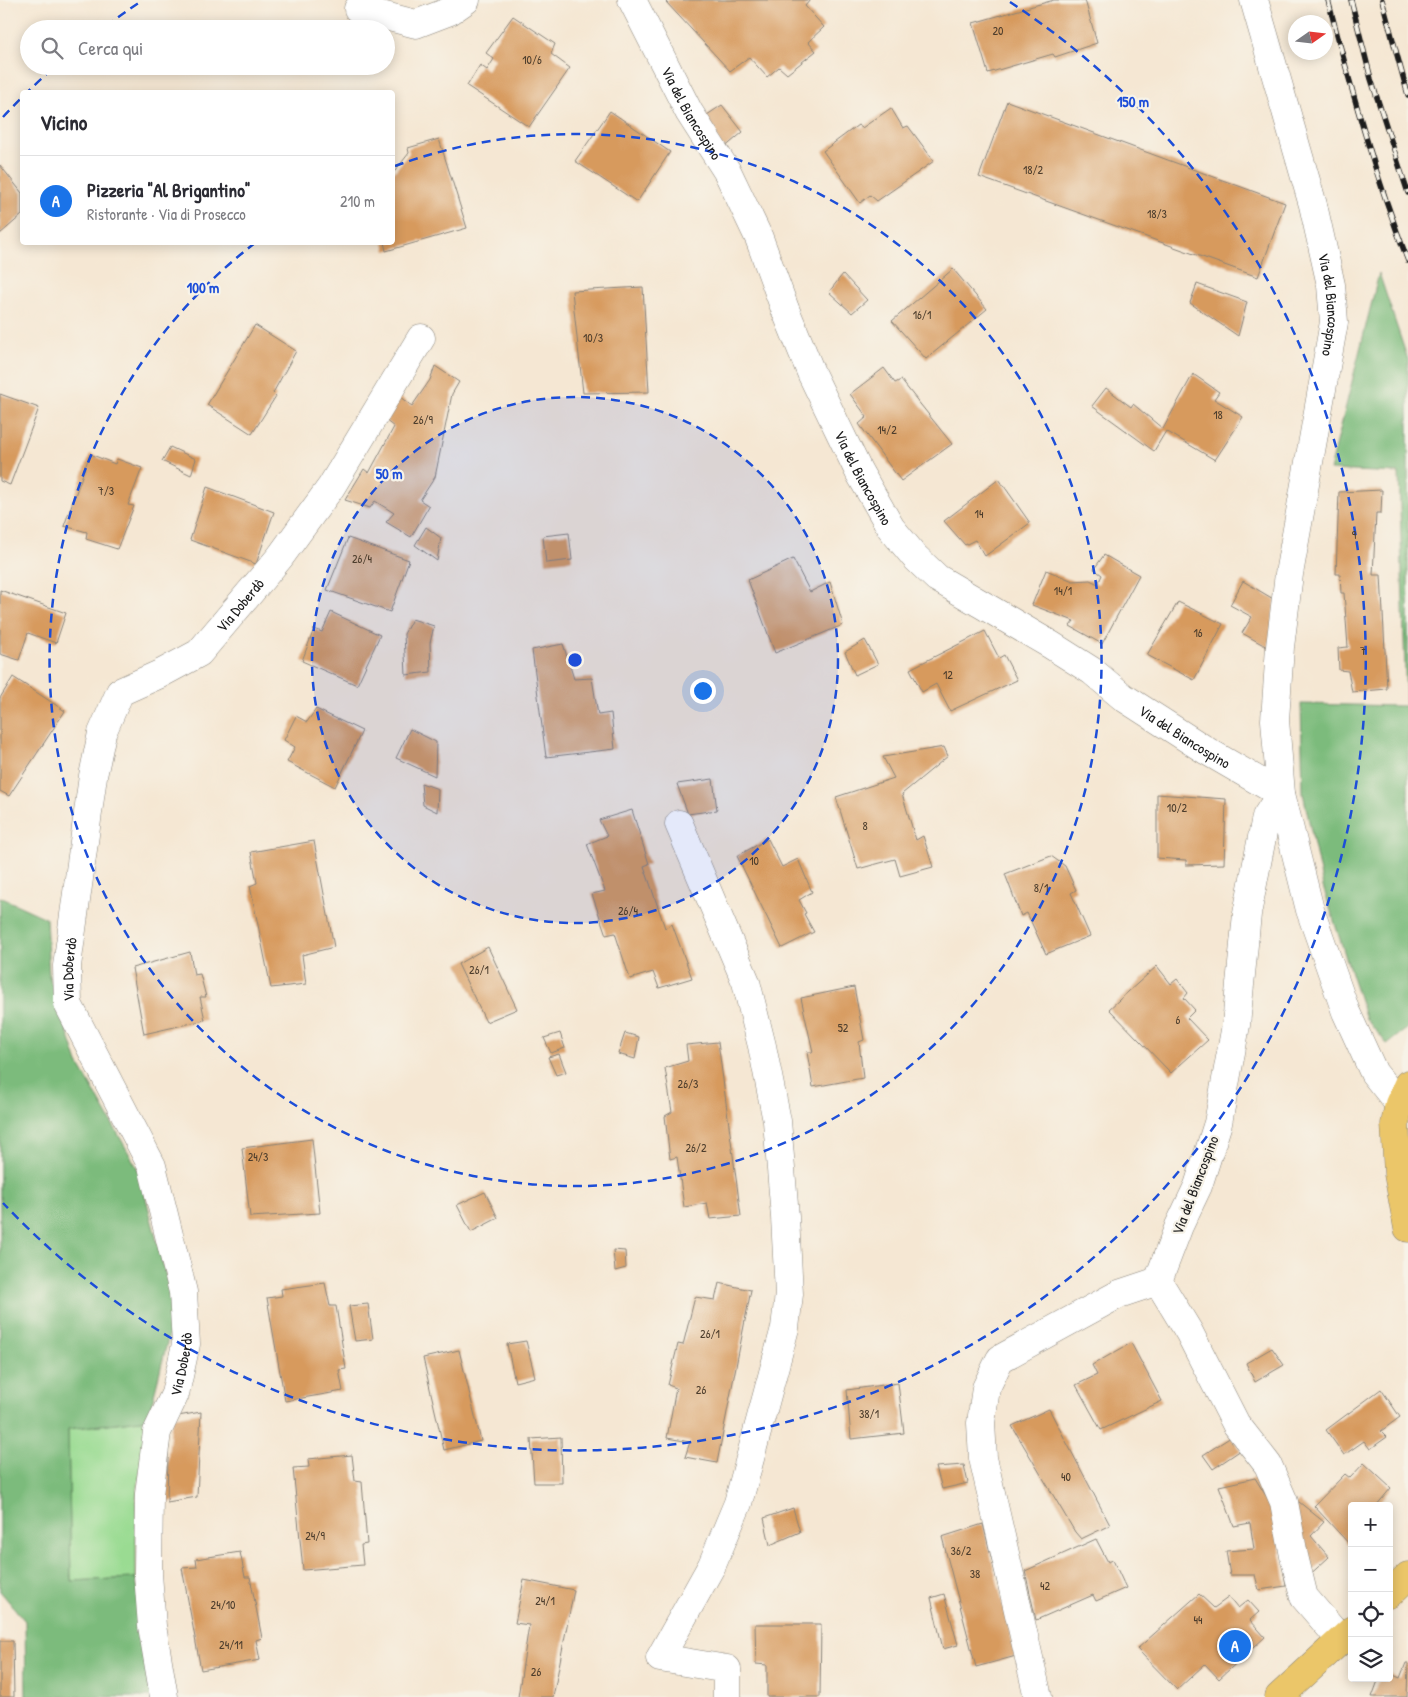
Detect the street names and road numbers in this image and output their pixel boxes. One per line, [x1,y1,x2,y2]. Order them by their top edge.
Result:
street label: Via del Biancospino [657,63,727,164]
street label: Via del Biancospino [1314,251,1345,358]
street label: Via del Biancospino [830,427,898,529]
street label: Via Doberdò [211,573,268,636]
street label: Via del Biancospino [1135,700,1235,773]
street label: Via Doberdò [56,936,81,1002]
street label: Via del Biancospino [1167,1133,1223,1237]
street label: Via Doberdò [164,1332,197,1398]

